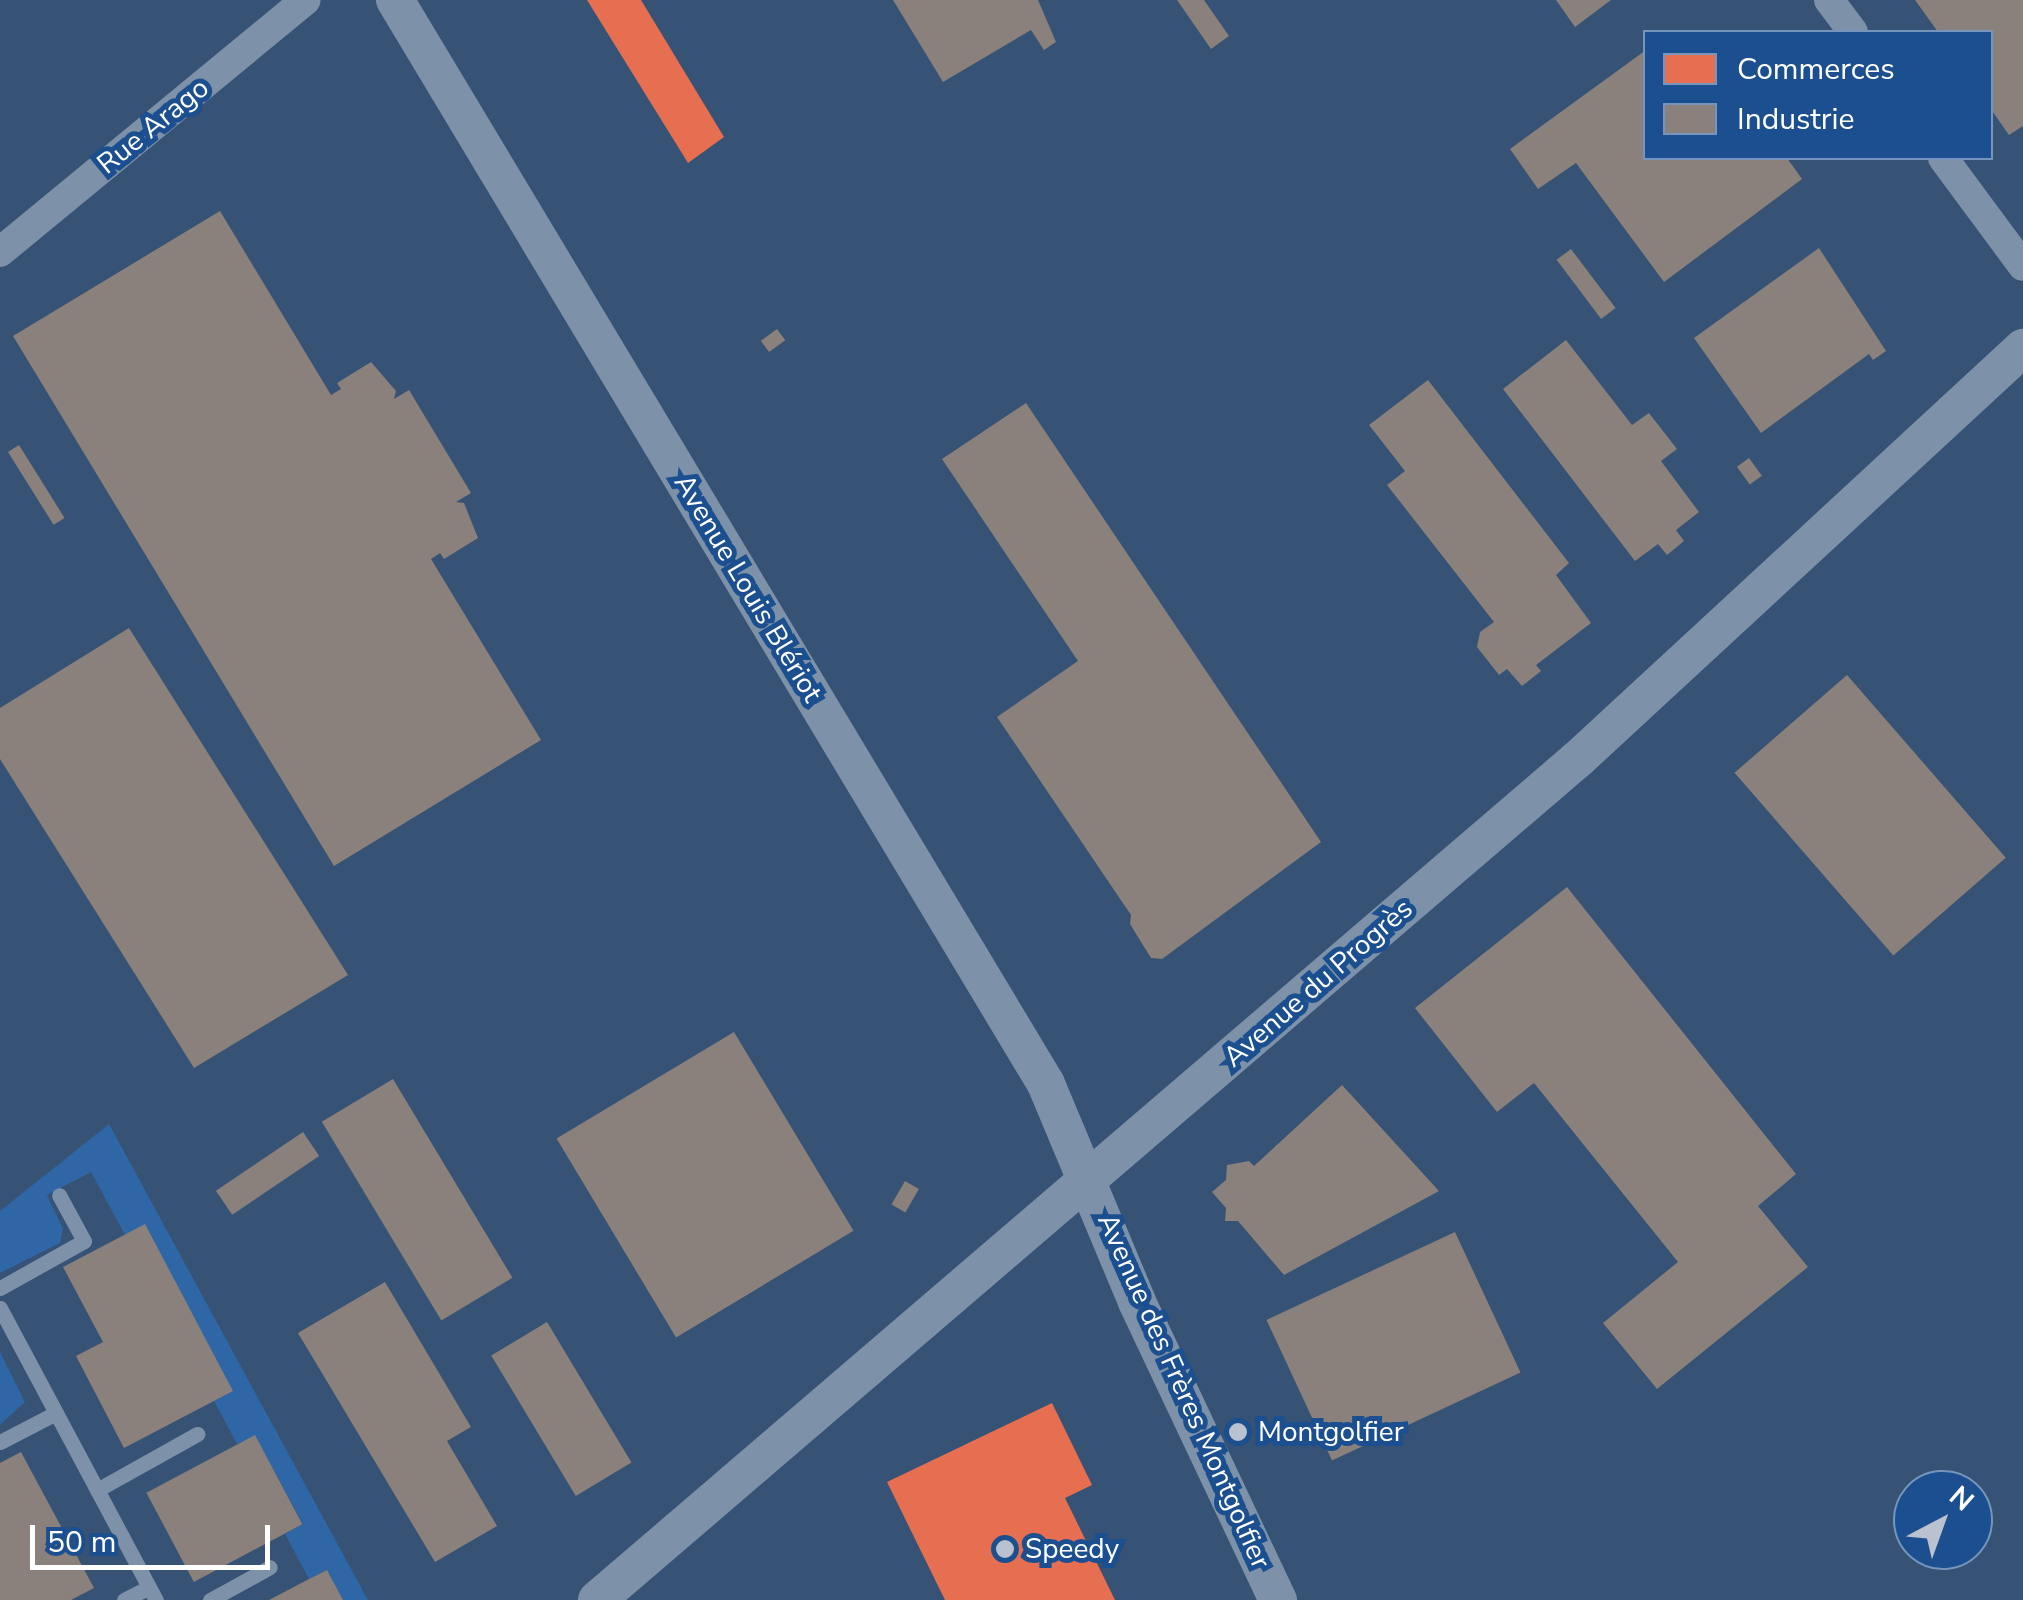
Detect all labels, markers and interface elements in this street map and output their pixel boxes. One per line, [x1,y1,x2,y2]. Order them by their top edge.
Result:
legend [1643,30,1993,160]
text: Commerces [1737,49,1895,90]
street label: Rue Arago [90,71,216,181]
text: Industrie [1737,99,1854,140]
street label: Avenue Louis Blériot [667,468,829,708]
street label: Avenue du Progrès [1217,892,1419,1074]
street label: Avenue des Frères Montgolfier [1090,1208,1278,1574]
place label: Montgolfier [1258,1415,1404,1449]
marker: Montgolfier [1227,1421,1249,1443]
north arrow [1893,1470,1993,1570]
text: N [1941,1478,1982,1520]
scale bar [35,1505,275,1567]
text: 50 m [47,1522,116,1563]
place label: Speedy [1025,1532,1119,1566]
marker: Speedy [994,1538,1016,1560]

